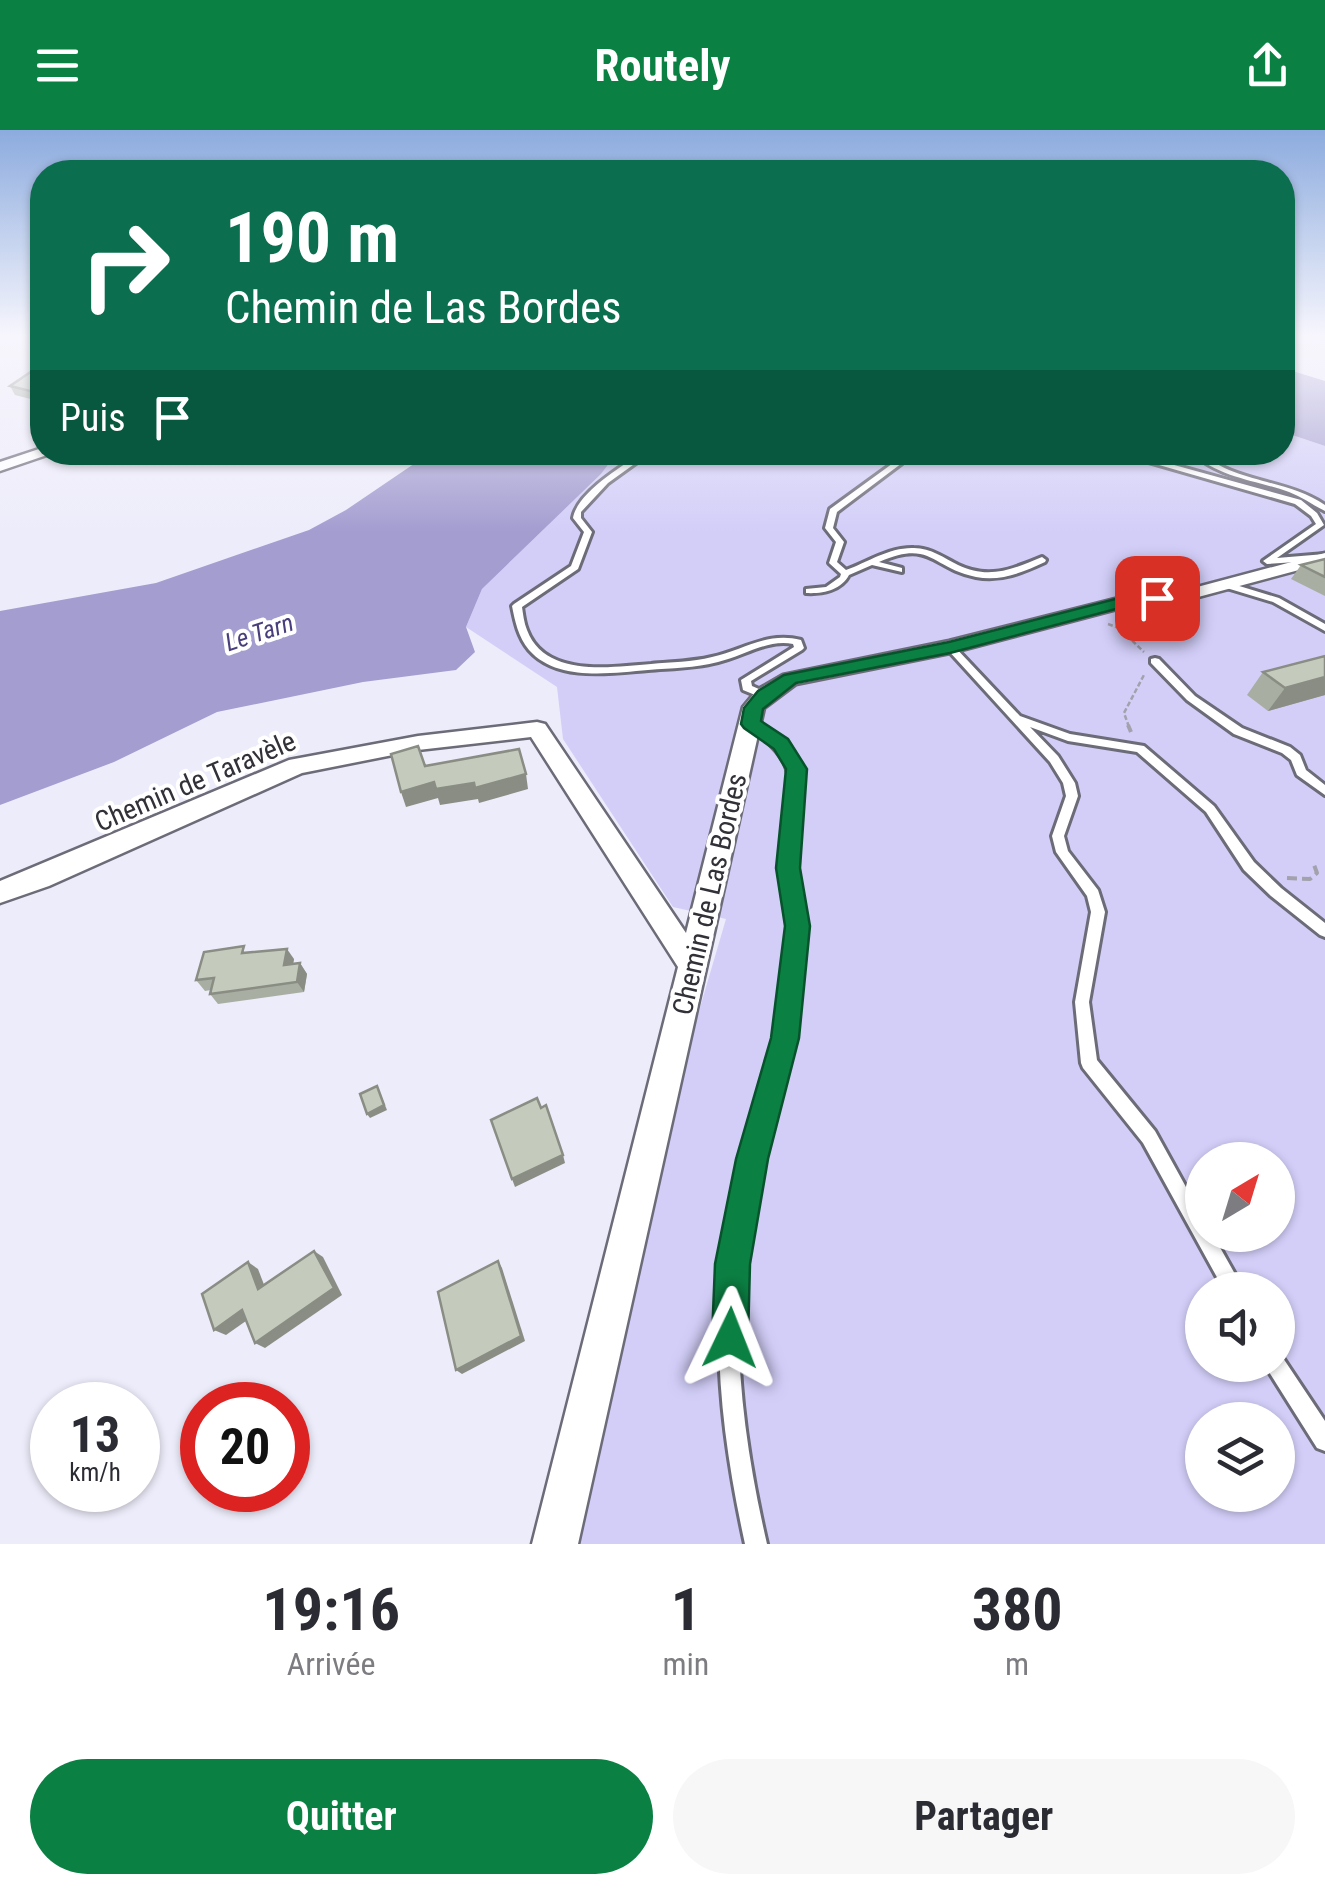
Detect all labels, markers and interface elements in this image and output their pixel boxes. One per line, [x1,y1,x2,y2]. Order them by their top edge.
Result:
icon: menu [30,38,85,93]
icon: share [1240,38,1295,93]
text: Routely [594,39,731,92]
text: 190 m [225,197,399,279]
icon: right [60,200,190,330]
text: Chemin de Las Bordes [225,281,622,334]
icon: arrive [145,390,200,445]
text: Puis [60,396,125,440]
pin [1115,556,1200,641]
icon: arrive [1130,571,1185,626]
water label: Le Tarn [221,608,297,657]
street label: Chemin de Taravèle [90,724,301,839]
street label: Chemin de Las Bordes [666,770,753,1018]
north arrow [1185,1142,1295,1252]
map controls [1185,1142,1295,1512]
button: sound [1185,1272,1295,1382]
position arrow [678,1286,782,1390]
speed limit sign: 20 [180,1382,310,1512]
button: layers [1185,1402,1295,1512]
text: 13 [70,1406,120,1464]
text: km/h [69,1458,121,1487]
text: 19:16 [262,1574,400,1645]
text: 1 [671,1574,701,1645]
text: 380 [972,1574,1063,1645]
text: Arrivée [287,1645,376,1683]
text: min [662,1645,709,1683]
text: m [1005,1645,1029,1683]
button: Quitter [30,1759,653,1874]
button: Partager [673,1759,1295,1874]

